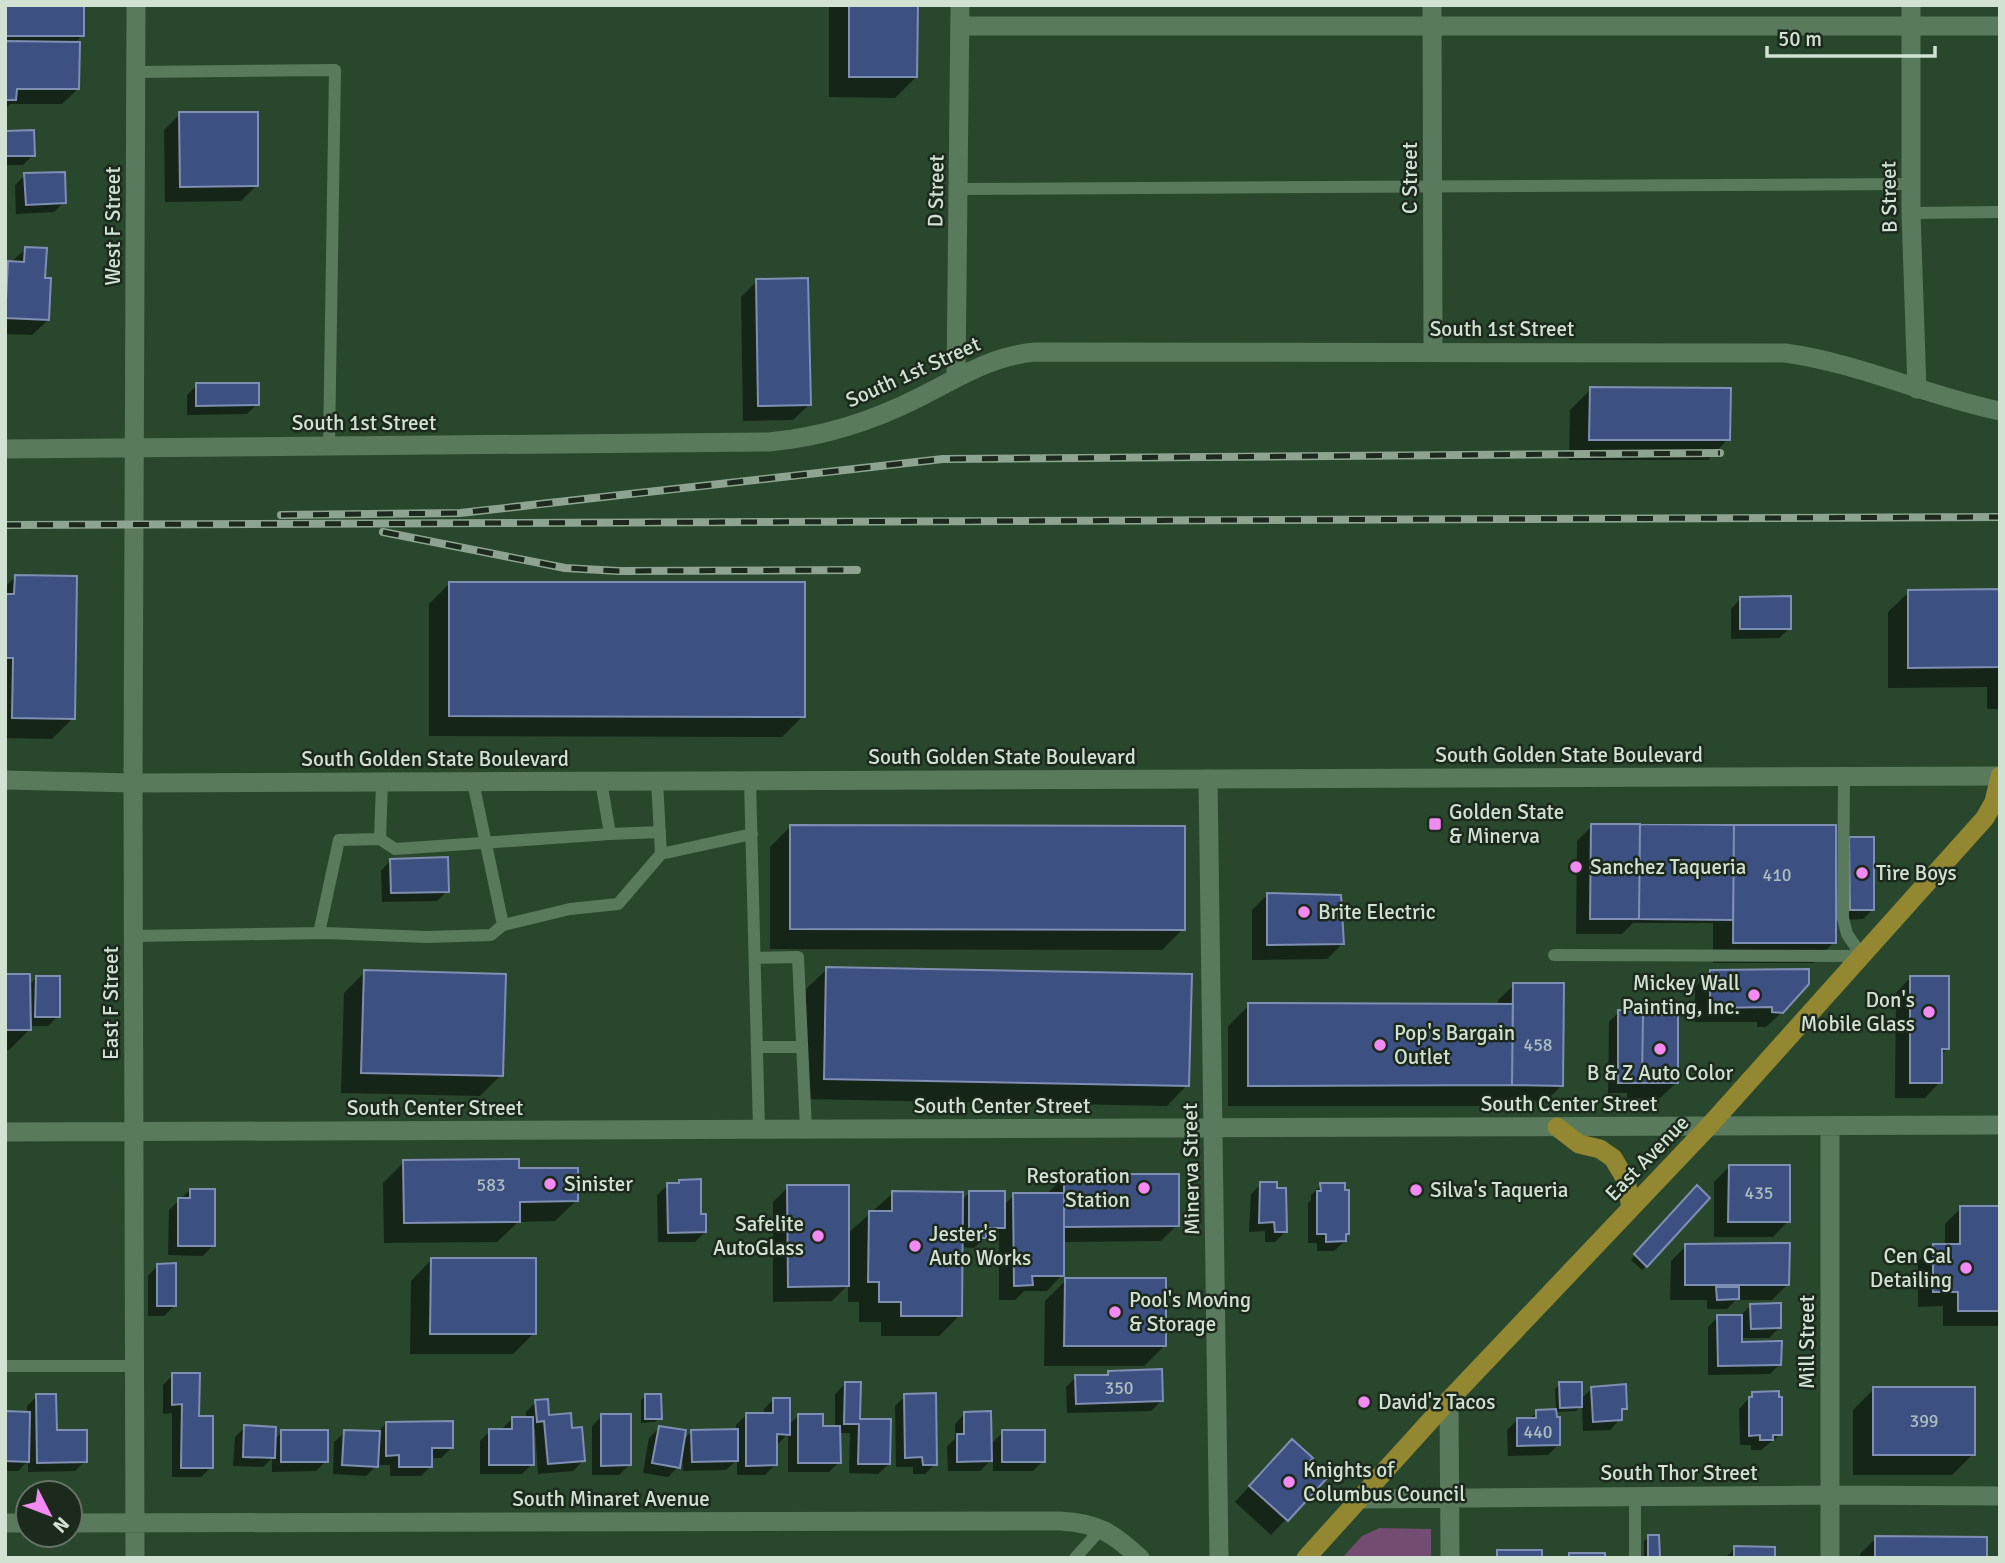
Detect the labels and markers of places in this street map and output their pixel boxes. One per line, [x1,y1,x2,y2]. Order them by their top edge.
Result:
place label: Golden State & Minerva [1449,799,1564,849]
marker: Golden State & Minerva [1427,816,1443,832]
place label: Sanchez Taqueria [1590,854,1746,880]
marker: Sanchez Taqueria [1568,859,1584,875]
place label: Tire Boys [1876,860,1957,886]
marker: Tire Boys [1854,865,1870,881]
place label: Brite Electric [1318,899,1436,925]
marker: Brite Electric [1296,904,1312,920]
place label: Mickey Wall Painting, Inc. [1622,970,1740,1020]
marker: Mickey Wall Painting, Inc. [1746,987,1762,1003]
place label: Don's Mobile Glass [1801,987,1915,1037]
marker: Don's Mobile Glass [1921,1004,1937,1020]
place label: Pop's Bargain Outlet [1394,1020,1515,1070]
marker: Pop's Bargain Outlet [1372,1037,1388,1053]
marker: B & Z Auto Color [1652,1041,1668,1057]
place label: B & Z Auto Color [1587,1060,1733,1086]
place label: Restoration Station [1026,1163,1130,1213]
place label: Sinister [564,1171,633,1197]
marker: Sinister [542,1176,558,1192]
place label: Silva's Taqueria [1430,1177,1568,1203]
marker: Restoration Station [1136,1180,1152,1196]
marker: Silva's Taqueria [1408,1182,1424,1198]
place label: Safelite AutoGlass [713,1211,804,1261]
place label: Jester's Auto Works [929,1221,1031,1271]
marker: Safelite AutoGlass [810,1228,826,1244]
marker: Jester's Auto Works [907,1238,923,1254]
place label: Cen Cal Detailing [1870,1243,1952,1293]
marker: Cen Cal Detailing [1958,1260,1974,1276]
place label: Pool's Moving & Storage [1129,1287,1251,1337]
marker: Pool's Moving & Storage [1107,1304,1123,1320]
place label: David'z Tacos [1378,1389,1495,1415]
marker: David'z Tacos [1356,1394,1372,1410]
place label: Knights of Columbus Council [1303,1457,1465,1507]
marker: Knights of Columbus Council [1281,1474,1297,1490]

